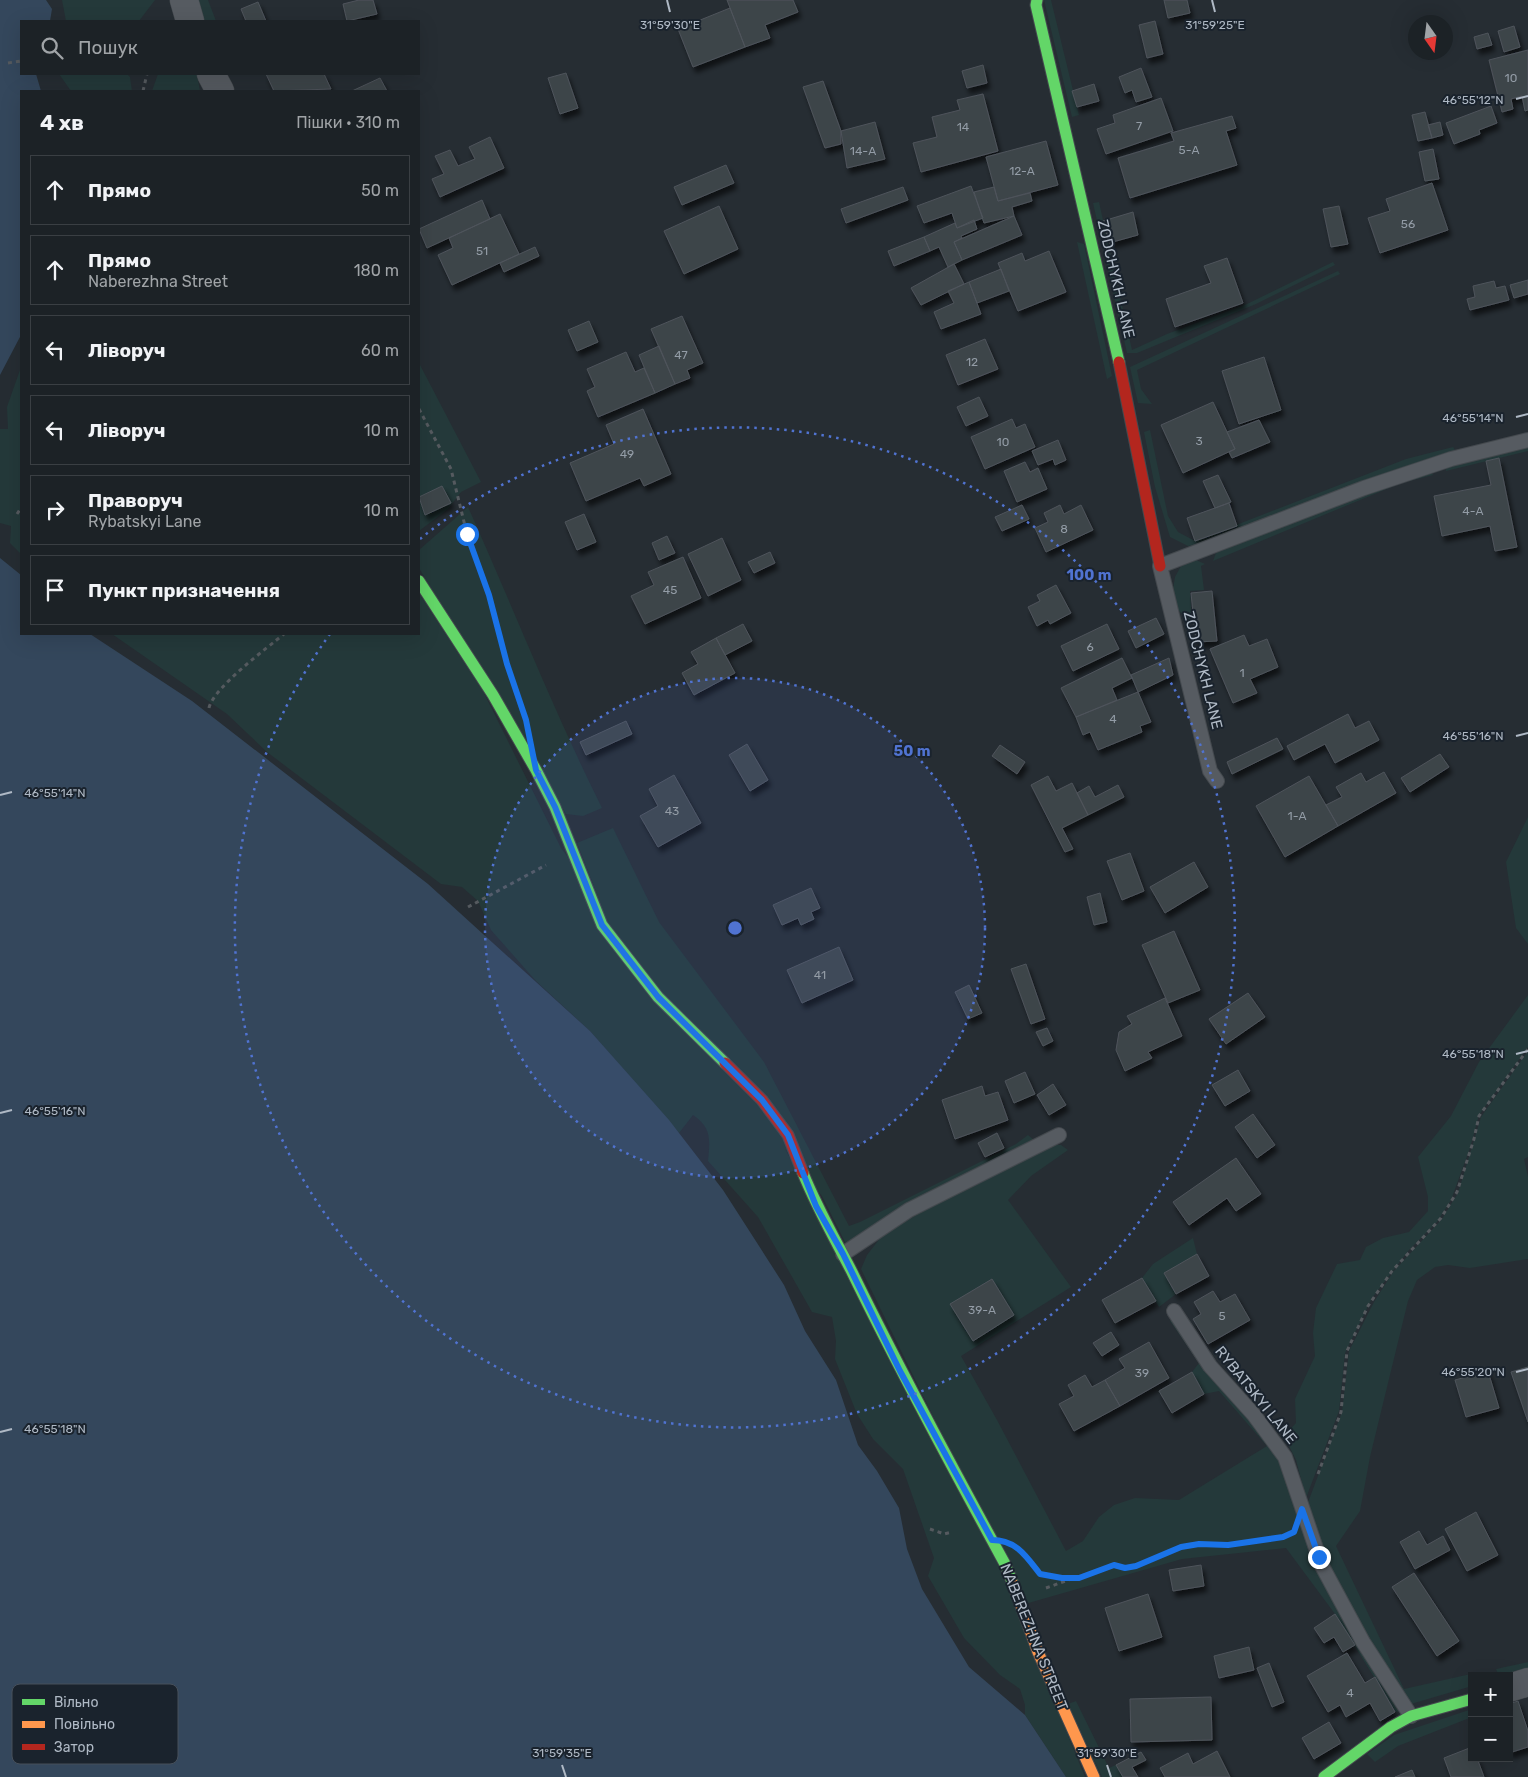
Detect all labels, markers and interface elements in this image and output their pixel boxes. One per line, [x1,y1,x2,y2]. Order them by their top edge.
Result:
north arrow [1408,15,1453,60]
text: 31°59'30"E [640,18,700,32]
text: 31°59'25"E [1185,18,1245,32]
search box [20,20,420,75]
icon: search [38,34,66,62]
text: Пошук [78,36,138,59]
house number: 10 [1505,71,1517,85]
text: 46°55'12"N [1442,93,1504,107]
text: 4 хв [40,110,84,135]
text: Пішки · 310 m [296,113,400,132]
house number: 7 [1136,119,1142,133]
house number: 14 [957,120,970,134]
house number: 5-А [1179,143,1199,157]
house number: 14-А [850,144,876,158]
house number: 12-А [1009,164,1035,178]
icon: ahead [41,176,69,204]
text: Прямо [88,179,151,202]
text: 50 m [361,181,399,200]
house number: 56 [1401,217,1415,231]
street label: ZODCHYKH LANE [1094,218,1138,340]
house number: 51 [476,244,488,258]
text: Прямо [88,249,151,272]
icon: ahead [41,256,69,284]
text: 180 m [354,261,399,280]
text: Naberezhna Street [88,272,228,291]
icon: left [41,336,69,364]
text: Ліворуч [88,339,165,362]
text: 60 m [361,341,399,360]
house number: 47 [674,348,688,362]
house number: 12 [966,355,978,369]
text: 46°55'14"N [1442,411,1504,425]
icon: left [41,416,69,444]
text: Ліворуч [88,419,165,442]
text: 10 m [364,421,399,440]
house number: 3 [1195,434,1203,448]
house number: 10 [997,435,1009,449]
house number: 49 [620,447,634,461]
text: Праворуч [88,489,183,512]
icon: right [41,496,69,524]
text: 10 m [364,501,399,520]
house number: 4-А [1462,504,1484,518]
text: Rybatskyi Lane [88,512,201,531]
house number: 8 [1060,522,1068,536]
route start [456,523,479,546]
text: 100 m [1067,566,1111,584]
icon: arrive [41,576,69,604]
text: Пункт призначення [88,579,280,602]
house number: 45 [663,583,677,597]
street label: ZODCHYKH LANE [1180,609,1226,731]
house number: 6 [1086,640,1094,654]
house number: 1 [1239,666,1245,680]
house number: 4 [1109,712,1117,726]
text: 46°55'16"N [1443,729,1503,743]
text: 50 m [894,742,930,760]
text: 46°55'14"N [24,786,86,800]
house number: 43 [665,804,679,818]
house number: 1-А [1288,809,1306,823]
centre of rings [726,919,744,937]
house number: 41 [814,968,826,982]
text: 46°55'18"N [1442,1047,1504,1061]
text: 46°55'16"N [25,1104,85,1118]
house number: 39-А [968,1303,996,1317]
house number: 5 [1218,1309,1226,1323]
street label: RYBATSKYI LANE [1211,1343,1301,1447]
text: 46°55'20"N [1441,1365,1505,1379]
house number: 39 [1135,1366,1149,1380]
text: 46°55'18"N [24,1422,86,1436]
route end [1308,1546,1331,1569]
street label: NABEREZHNA STREET [996,1561,1072,1713]
map controls [1468,1672,1513,1762]
button: + [1468,1672,1513,1717]
legend [12,1684,178,1764]
house number: 4 [1346,1686,1354,1700]
text: Вільно [54,1694,98,1711]
text: Повільно [54,1716,115,1733]
button: − [1468,1717,1513,1762]
text: Затор [54,1739,94,1756]
text: 31°59'35"E [532,1746,592,1760]
text: 31°59'30"E [1077,1746,1137,1760]

